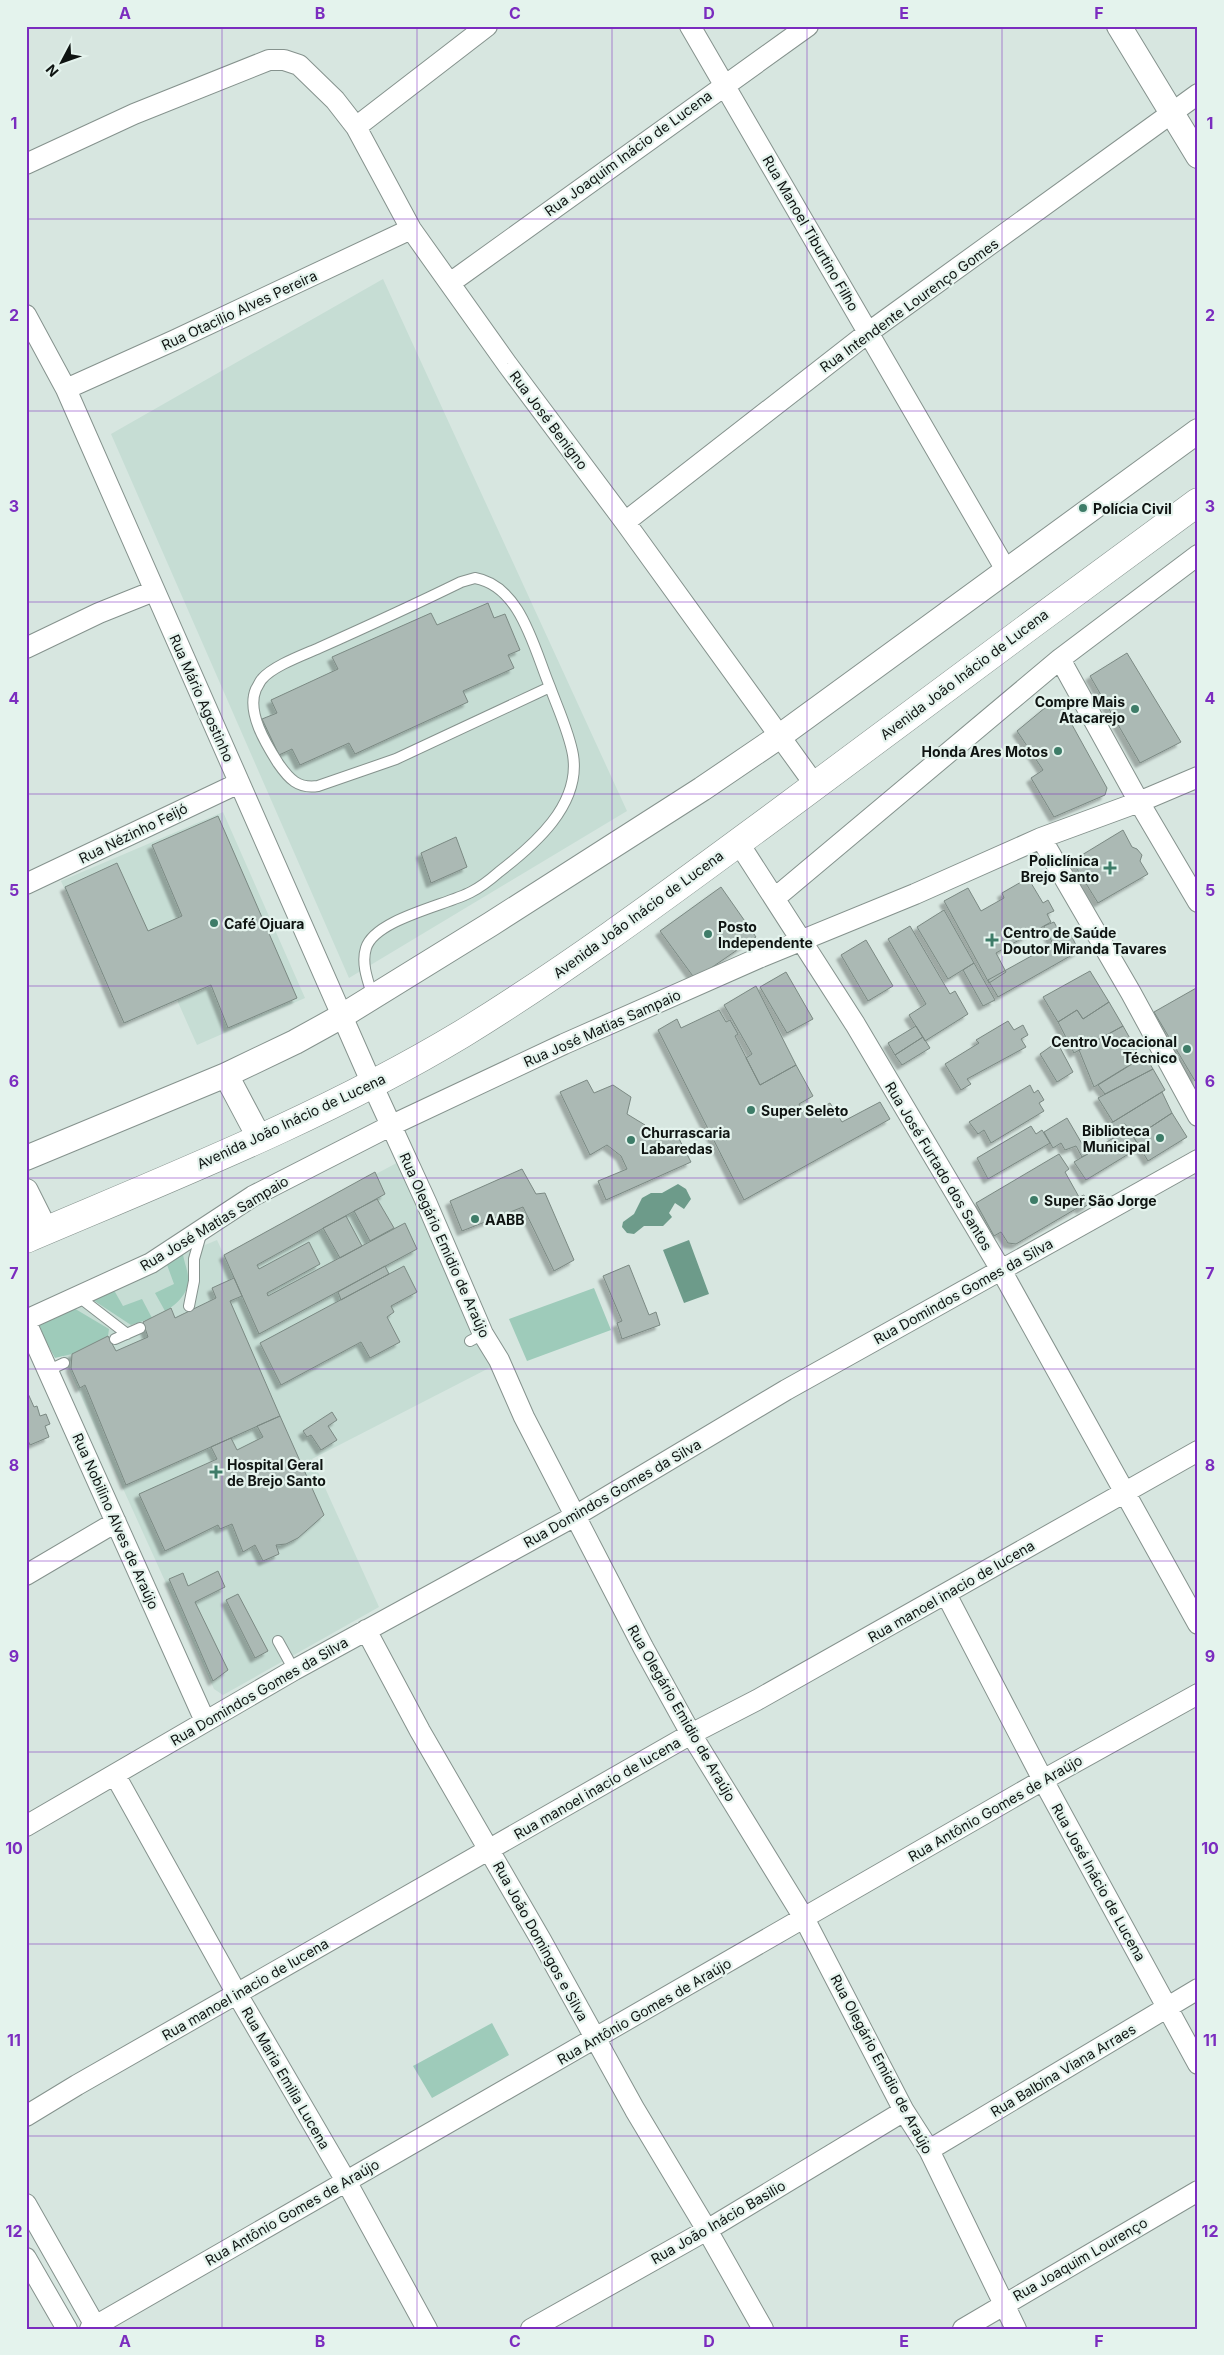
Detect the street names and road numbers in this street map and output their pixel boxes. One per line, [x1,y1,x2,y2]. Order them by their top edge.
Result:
street label: Rua Joaquim Inácio de Lucena [541,87,715,219]
street label: Rua Manoel Tiburtino Filho [759,152,863,314]
street label: Rua Intendente Lourenço Gomes [816,234,1002,376]
street label: Rua Otacilio Alves Pereira [158,266,320,354]
street label: Rua José Benigno [506,367,592,473]
street label: Avenida João Inácio de Lucena [877,605,1051,743]
street label: Rua Mário Agostinho [166,632,238,764]
street label: Rua Nézinho Feijó [76,799,190,867]
street label: Avenida João Inácio de Lucena [550,847,726,981]
street label: Rua José Matias Sampaio [521,986,683,1070]
street label: Avenida João Inácio de Lucena [194,1070,388,1172]
street label: Rua José Furtado dos Santos [882,1079,996,1253]
street label: Rua Olegário Emidio de Araújo [396,1150,494,1340]
street label: Rua José Matias Sampaio [137,1172,291,1274]
street label: Rua Domindos Gomes da Silva [870,1235,1056,1347]
street label: Rua Nobilino Alves de Araújo [69,1430,163,1612]
street label: Rua Domindos Gomes da Silva [520,1435,704,1551]
street label: Rua manoel inacio de lucena [865,1536,1037,1646]
street label: Rua Olegário Emidio de Araújo [624,1622,740,1804]
street label: Rua Domindos Gomes da Silva [167,1633,351,1749]
street label: Rua manoel inacio de lucena [511,1733,683,1843]
street label: Rua Antônio Gomes de Araújo [905,1751,1085,1865]
street label: Rua José Inácio de Lucena [1048,1800,1150,1964]
street label: Rua João Domingos e Silva [490,1858,592,2024]
street label: Rua manoel inacio de lucena [159,1934,331,2044]
street label: Rua Antônio Gomes de Araújo [554,1954,734,2068]
street label: Rua Olegário Emidio de Araújo [827,1971,937,2157]
street label: Rua Maria Emilia Lucena [238,2004,334,2152]
street label: Rua Balbina Viana Arraes [987,2020,1139,2120]
street label: Rua Antônio Gomes de Araújo [202,2155,382,2269]
street label: Rua João Inácio Basilio [648,2177,788,2267]
street label: Rua Joaquim Lourenço [1010,2214,1150,2304]

